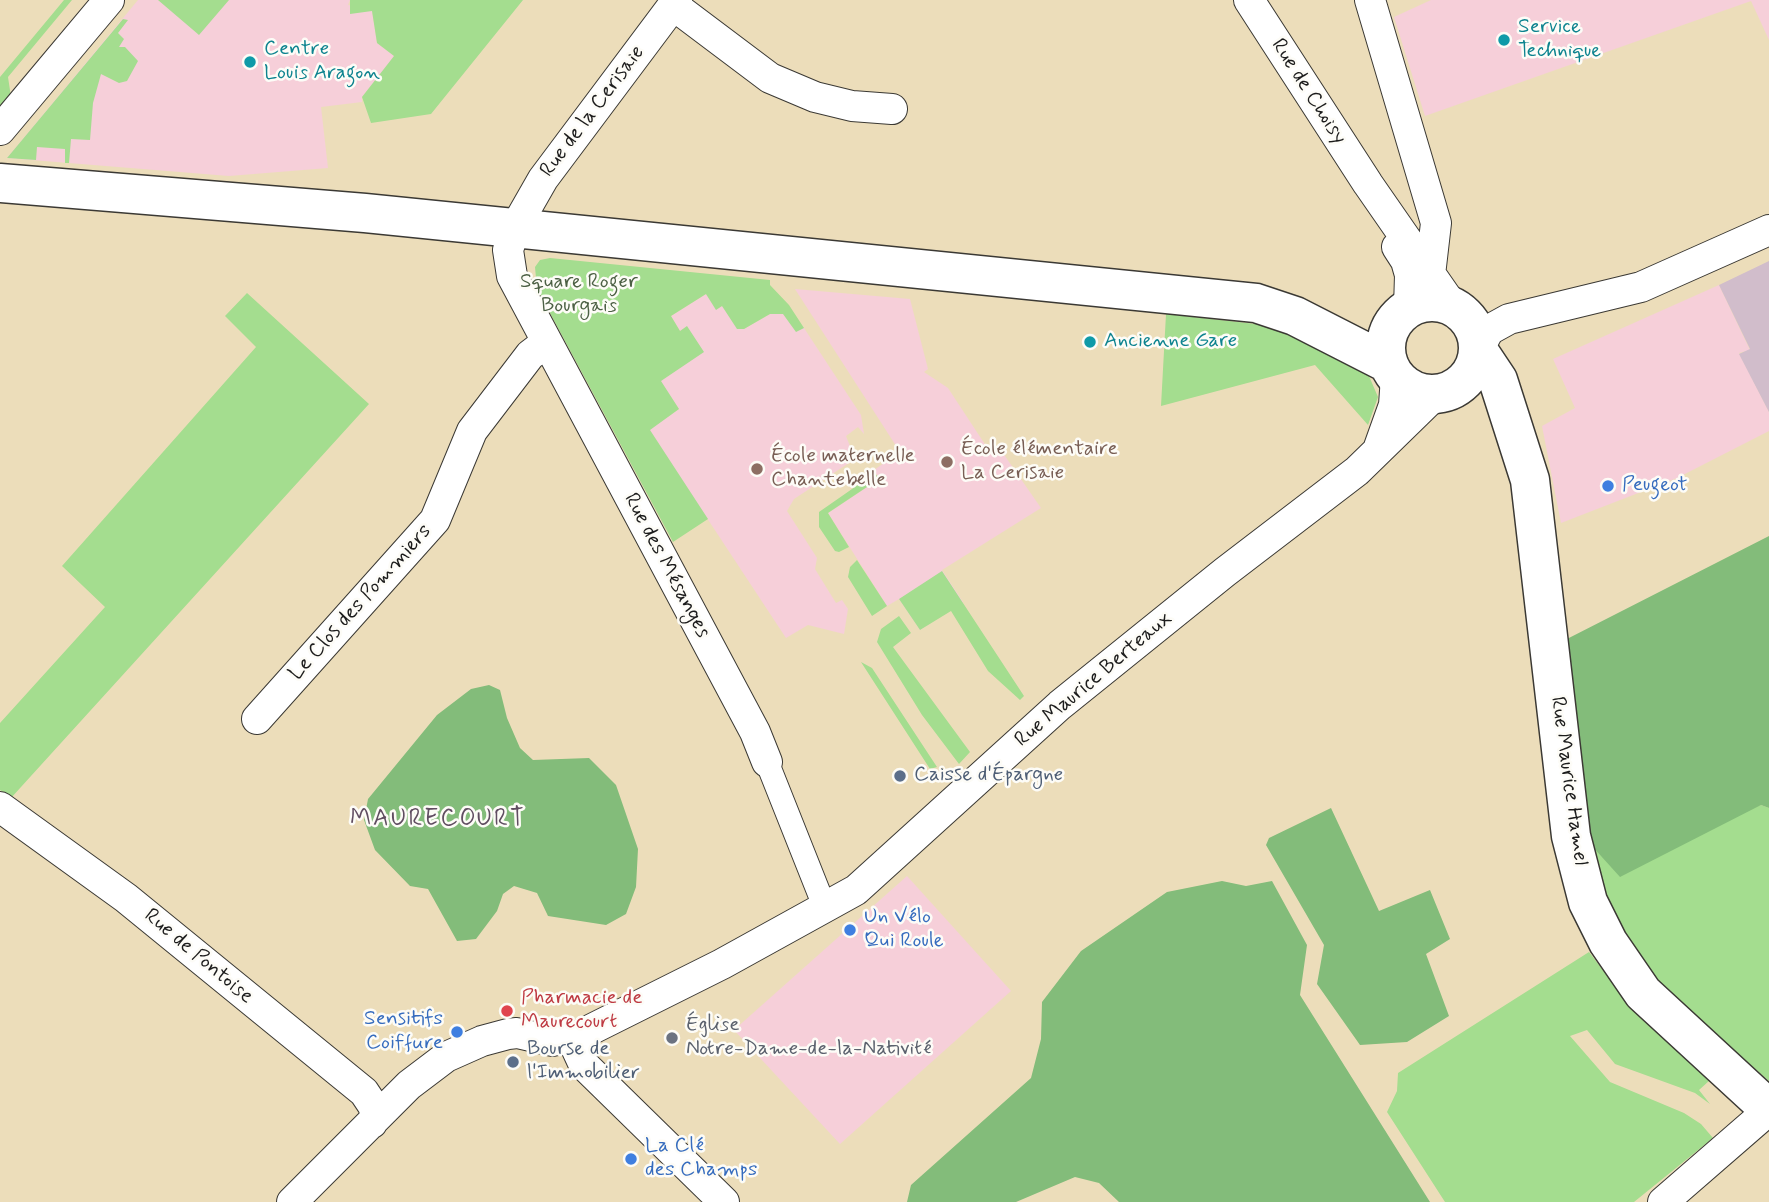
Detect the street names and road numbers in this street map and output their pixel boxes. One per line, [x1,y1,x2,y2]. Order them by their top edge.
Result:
street label: Rue de Choisy [1265,35,1351,149]
street label: Rue de la Cerisaie [535,41,651,183]
street label: Rue des Mésanges [617,489,715,643]
street label: Le Clos des Pommiers [284,520,438,686]
street label: Rue Maurice Berteaux [1010,607,1178,753]
street label: Rue Maurice Hamel [1544,695,1592,867]
street label: Rue de Pontoise [138,904,258,1010]

